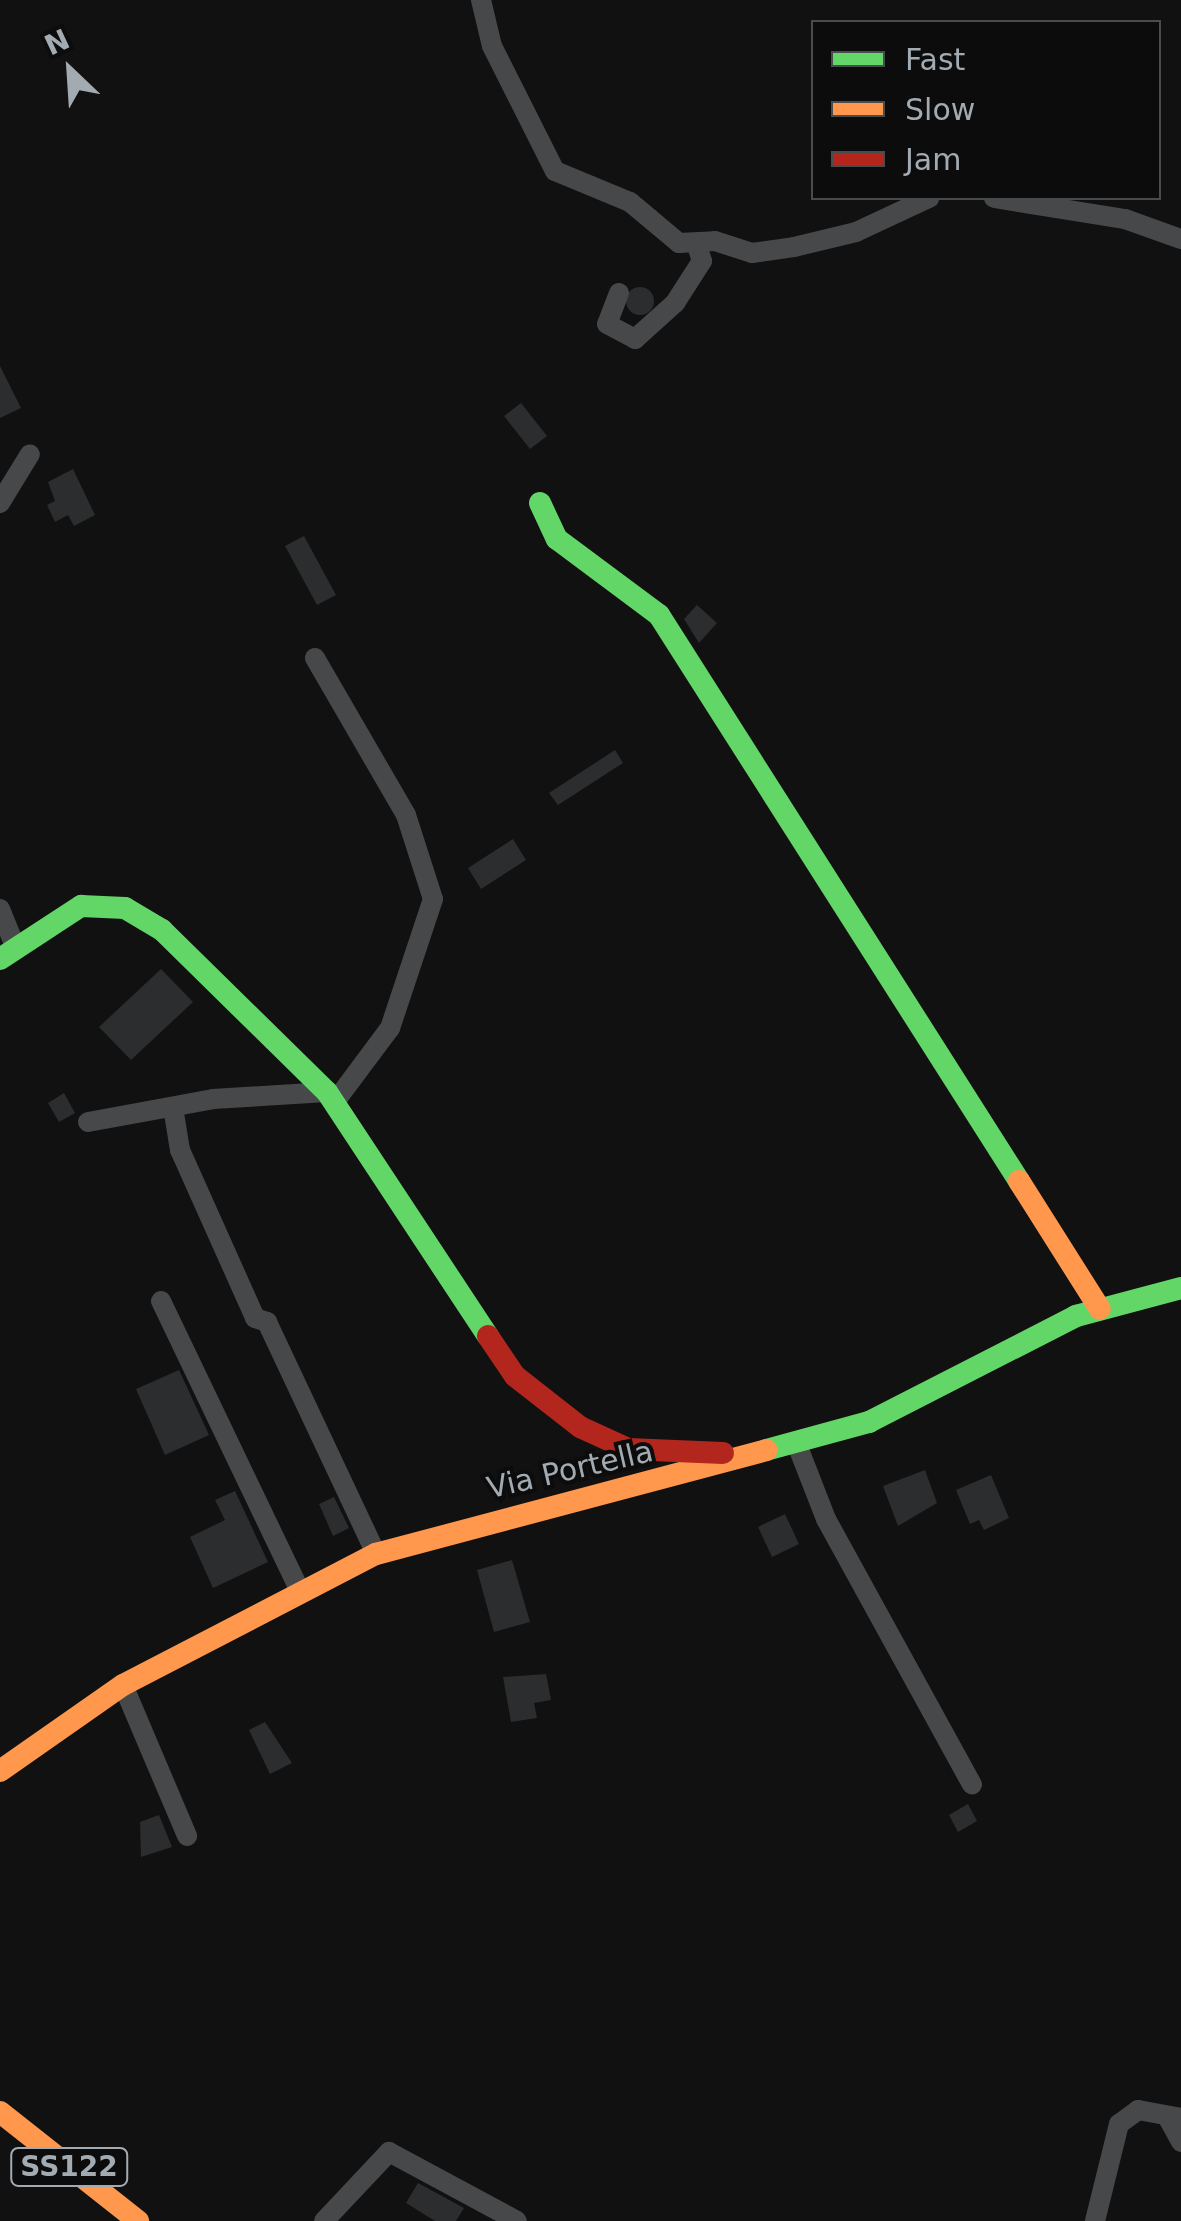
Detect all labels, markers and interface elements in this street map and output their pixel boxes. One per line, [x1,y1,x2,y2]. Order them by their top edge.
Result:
north arrow [20,20,120,120]
legend [811,20,1161,200]
text: N [40,22,75,62]
text: Fast [905,42,965,77]
text: Slow [905,92,975,127]
text: Jam [905,142,961,177]
street label: Via Portella [484,1433,656,1507]
road number: SS122 [9,2144,129,2190]

